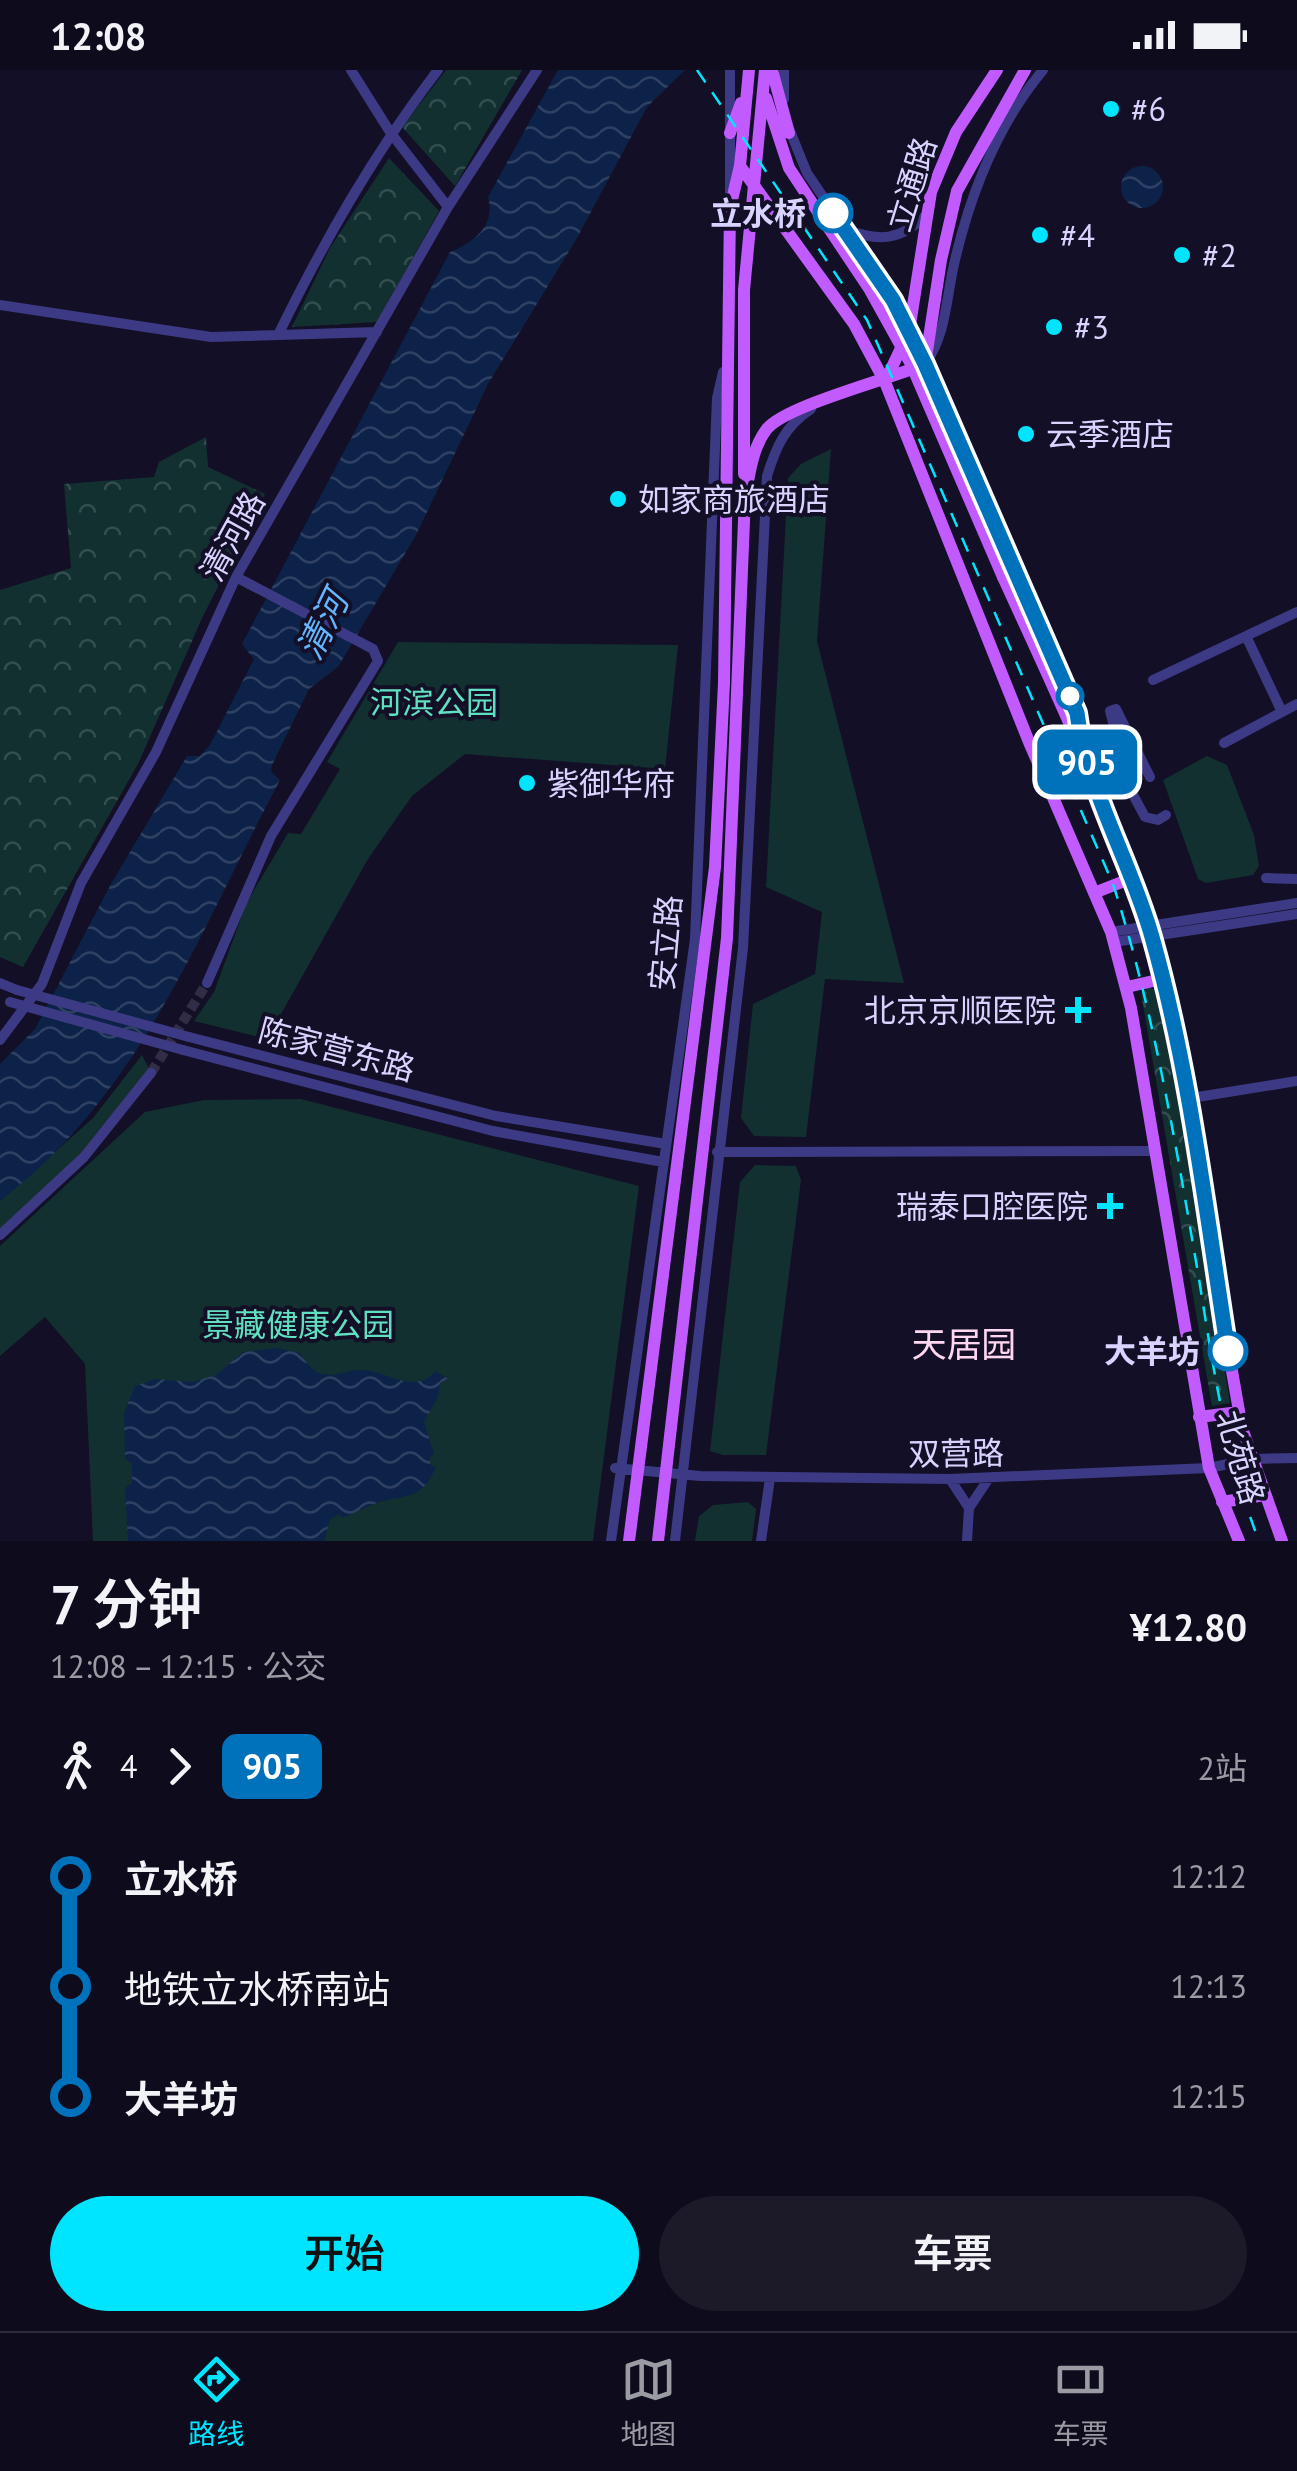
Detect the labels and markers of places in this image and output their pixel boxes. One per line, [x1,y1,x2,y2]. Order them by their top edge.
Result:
place label: #6 [1131,88,1166,130]
marker: #6 [1100,98,1122,120]
place label: 立水桥 [710,192,806,234]
marker: 立水桥 [814,194,852,232]
place label: #4 [1060,214,1095,256]
marker: #4 [1029,224,1051,246]
place label: #2 [1202,234,1237,276]
marker: #2 [1171,244,1193,266]
place label: #3 [1074,306,1109,348]
marker: #3 [1043,316,1065,338]
place label: 云季酒店 [1046,413,1174,455]
marker: 云季酒店 [1015,423,1037,445]
place label: 如家商旅酒店 [638,478,830,520]
marker: 如家商旅酒店 [607,488,629,510]
unlabelled marker [1057,683,1083,709]
place label: 紫御华府 [547,762,675,804]
marker: 紫御华府 [516,772,538,794]
place label: 北京京顺医院 [864,989,1056,1031]
marker: 北京京顺医院 [1065,997,1091,1023]
place label: 瑞泰口腔医院 [896,1185,1088,1227]
marker: 瑞泰口腔医院 [1097,1193,1123,1219]
place label: 大羊坊 [1104,1330,1200,1372]
marker: 大羊坊 [1209,1332,1247,1370]

